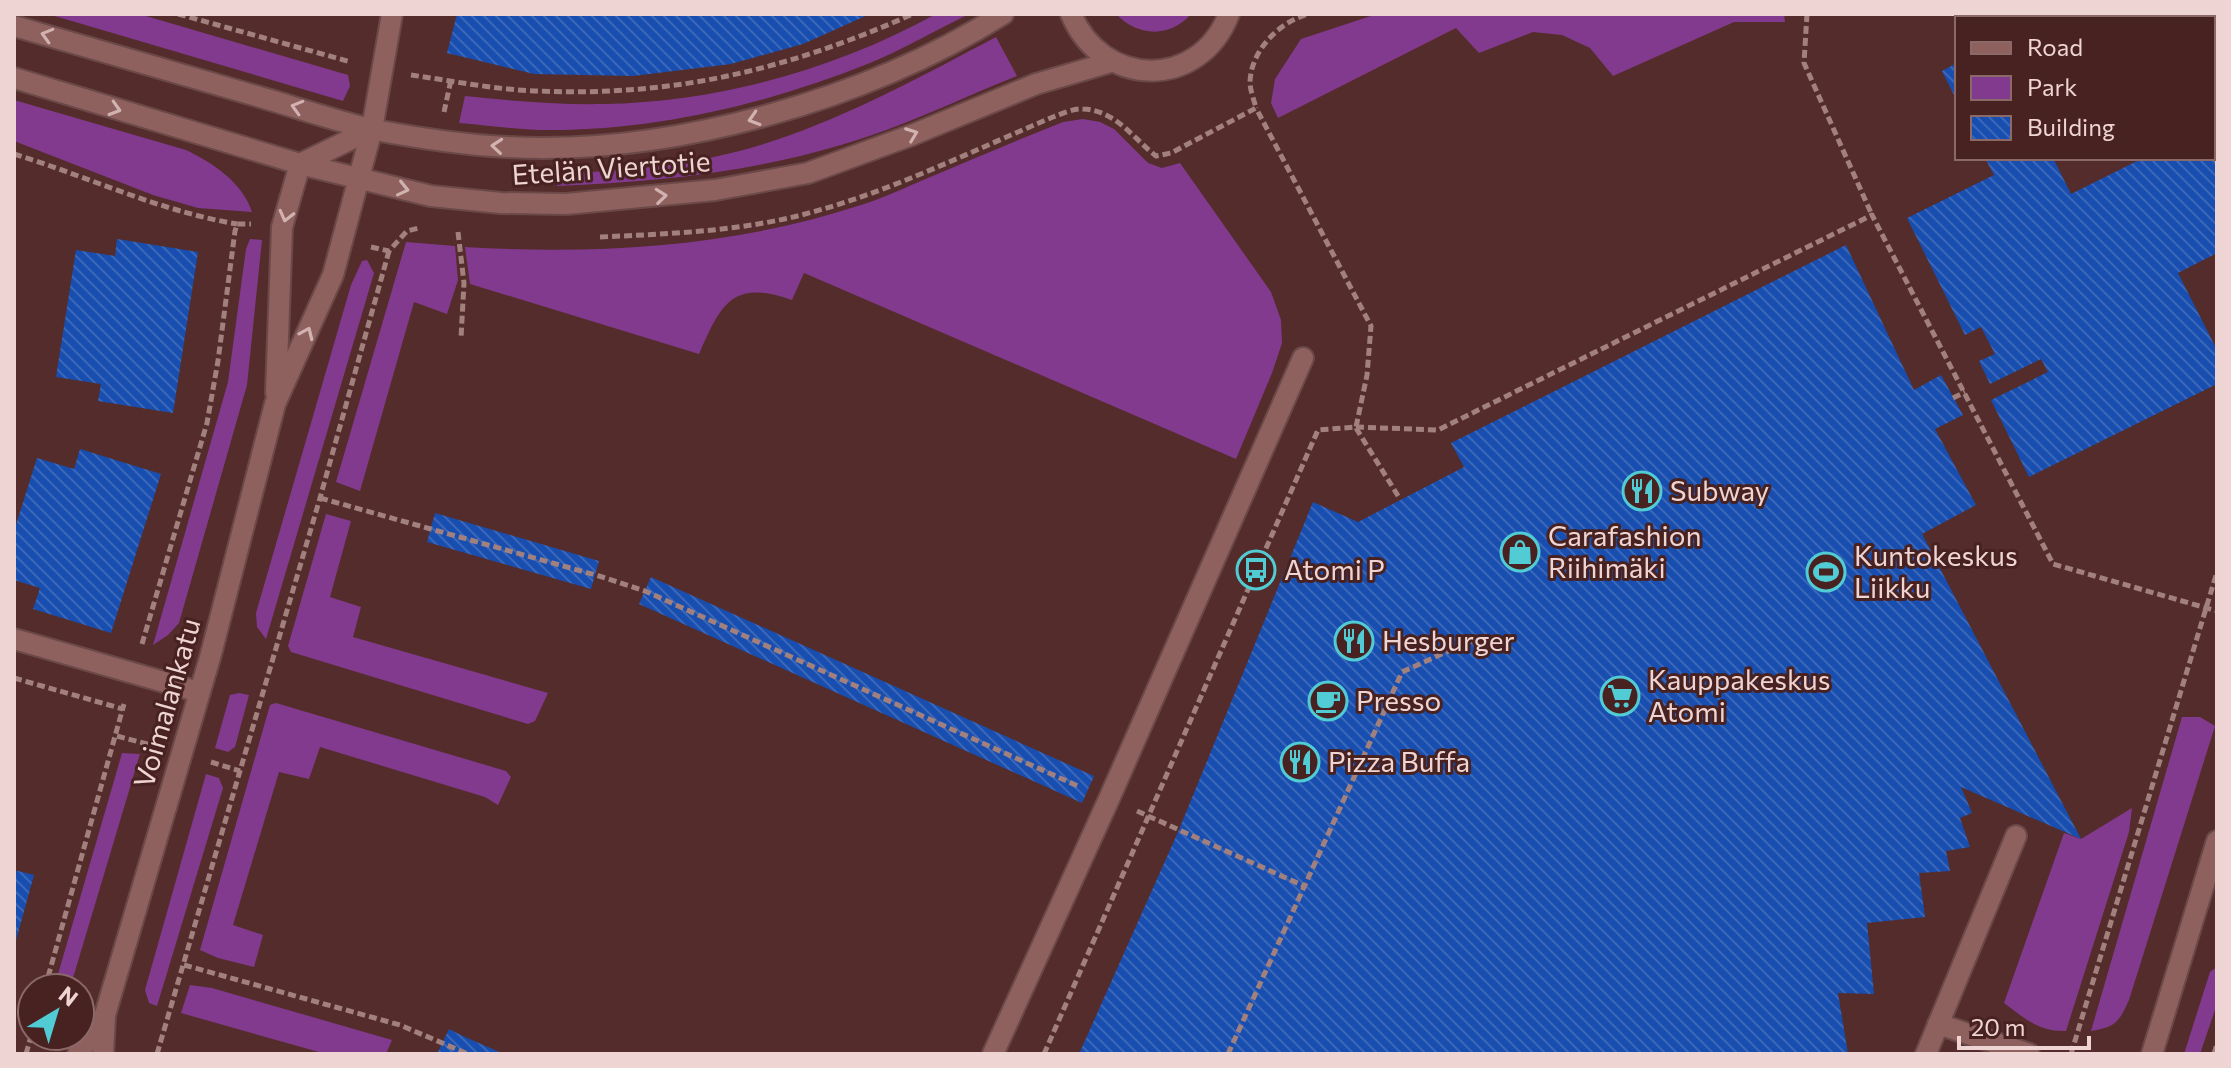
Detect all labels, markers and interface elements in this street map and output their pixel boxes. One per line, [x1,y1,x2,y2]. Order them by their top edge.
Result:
legend [1955,16,2215,160]
one-way arrow [41,28,55,44]
text: Road [2027,32,2083,61]
text: Park [2027,72,2077,101]
one-way arrow [108,99,122,115]
one-way arrow [291,100,305,117]
one-way arrow [748,110,762,126]
text: Building [2027,112,2115,141]
one-way arrow [904,128,918,144]
one-way arrow [490,138,503,155]
street label: Etelän Viertotie [510,143,711,191]
one-way arrow [395,180,409,197]
one-way arrow [655,187,668,204]
one-way arrow [278,208,295,222]
one-way arrow [298,327,314,341]
restaurant icon: Subway [1621,470,1663,512]
place label: Subway [1670,473,1769,507]
place label: Carafashion Riihimäki [1548,518,1702,584]
shop icon: Carafashion Riihimäki [1499,531,1541,573]
place label: Kuntokeskus Liikku [1854,538,2018,604]
bus stop icon: Atomi P [1235,549,1277,591]
sports icon: Kuntokeskus Liikku [1805,551,1847,593]
place label: Atomi P [1284,552,1385,586]
street label: Voimalankatu [126,614,206,792]
restaurant icon: Hesburger [1333,620,1375,662]
place label: Hesburger [1382,623,1515,657]
place label: Kauppakeskus Atomi [1648,662,1830,728]
supermarket icon: Kauppakeskus Atomi [1599,675,1641,717]
cafe icon: Presso [1307,680,1349,722]
place label: Presso [1356,683,1441,717]
restaurant icon: Pizza Buffa [1279,741,1321,783]
place label: Pizza Buffa [1328,744,1470,778]
north arrow [16,972,96,1052]
text: N [54,980,83,1012]
scale bar [1959,1000,2089,1050]
text: 20 m [1971,1012,2025,1041]

